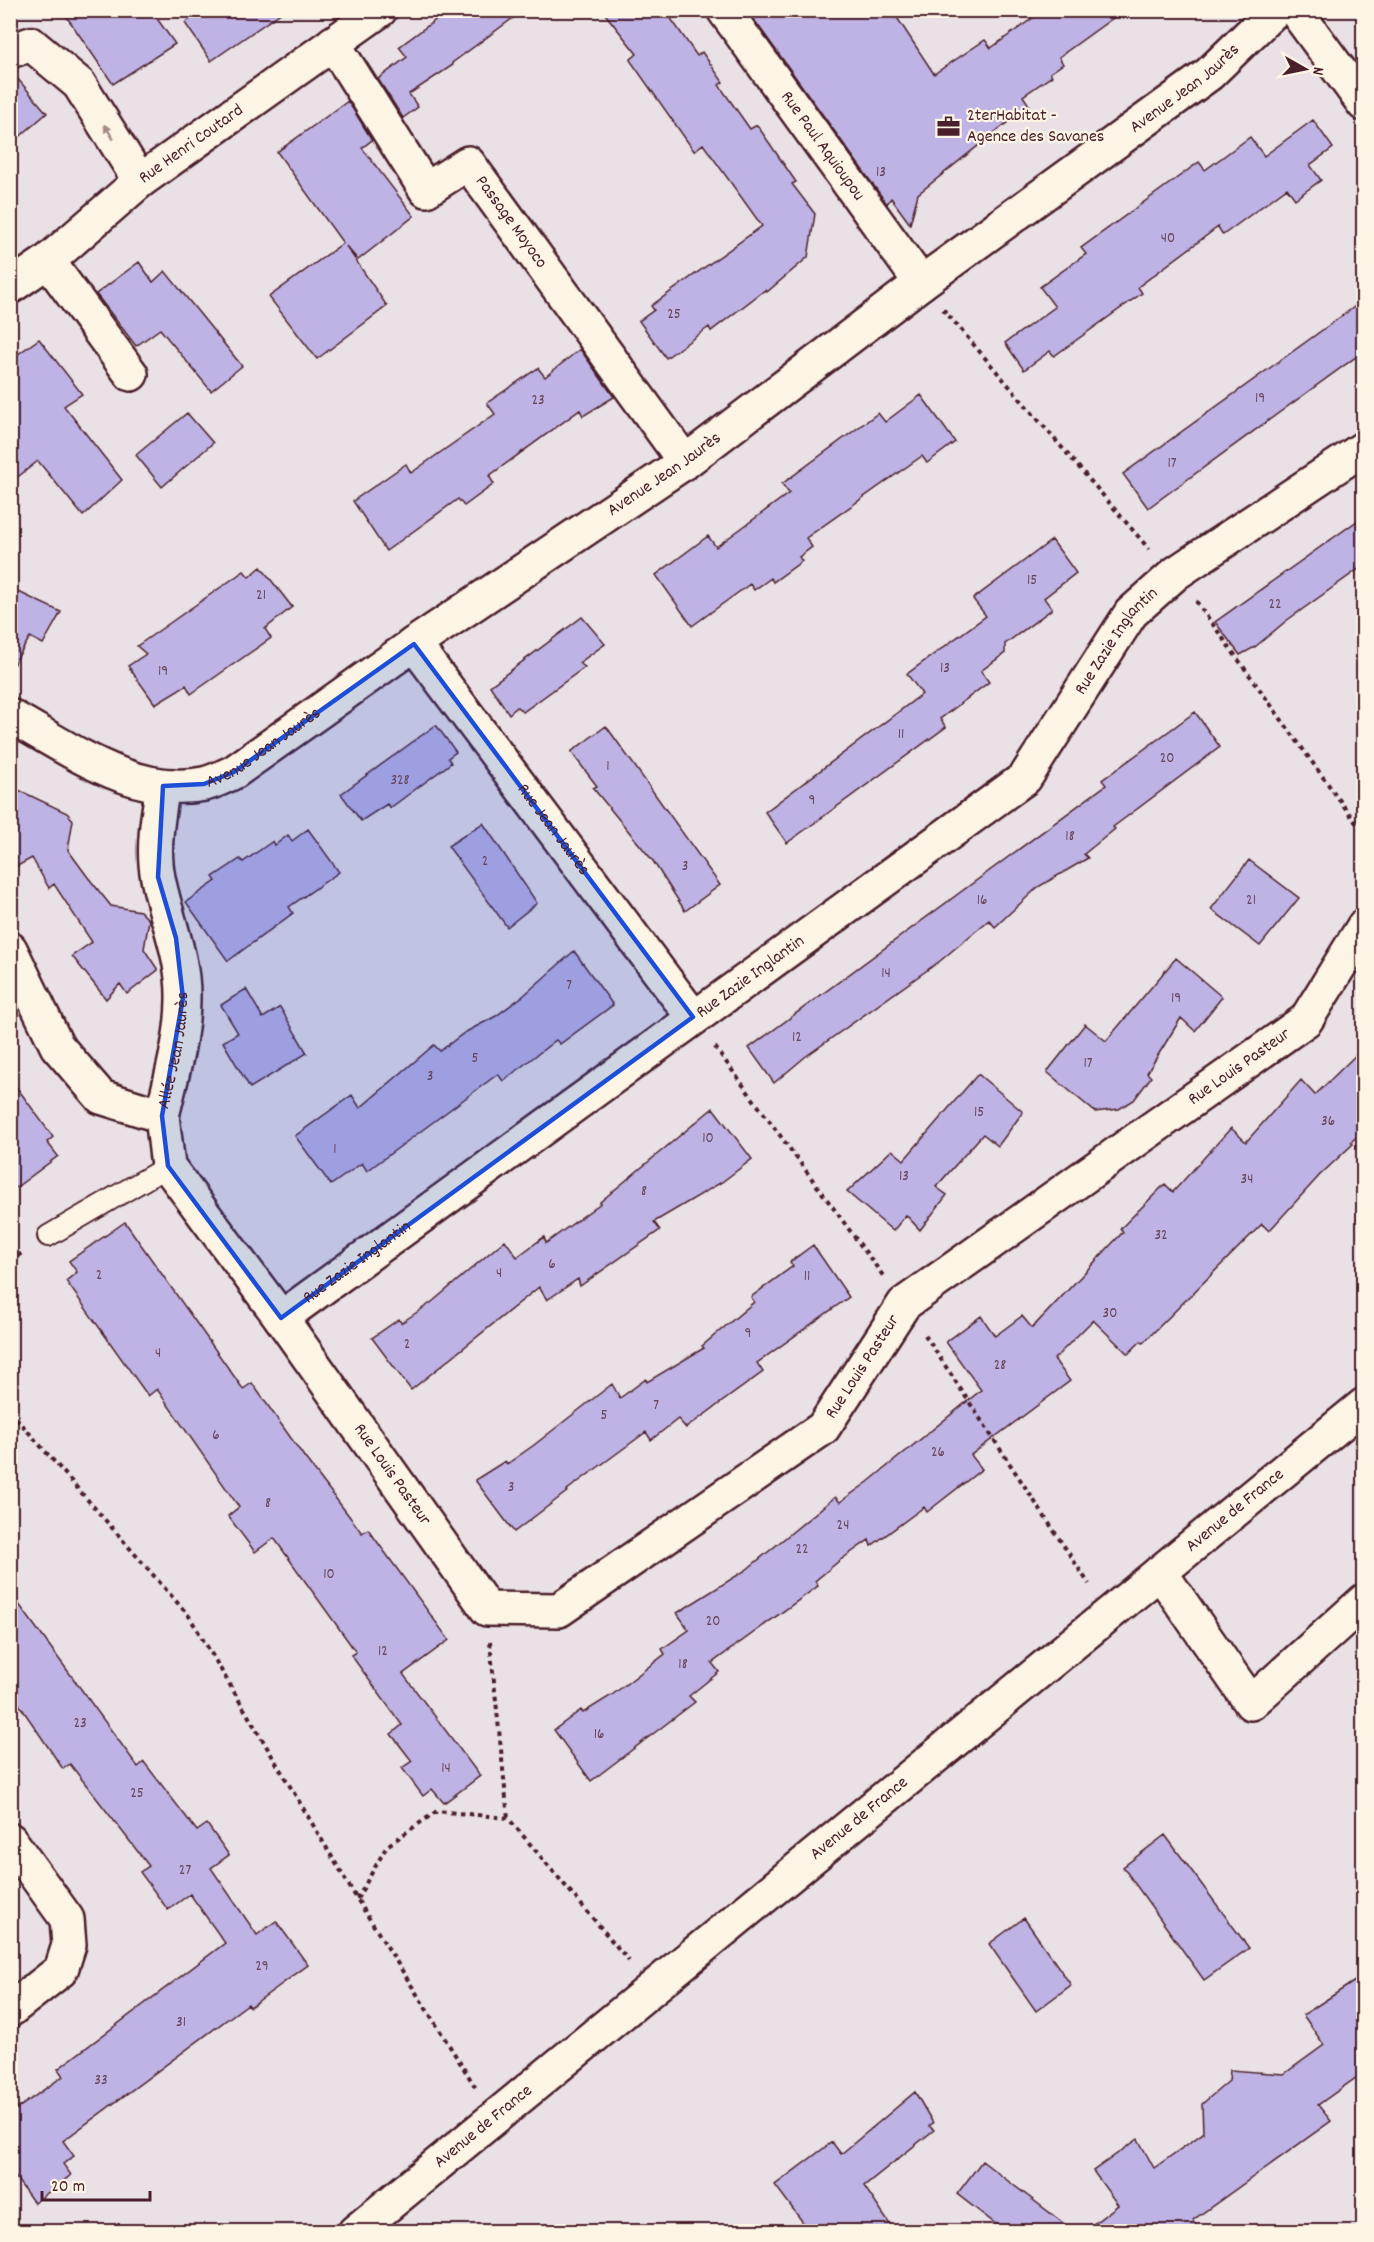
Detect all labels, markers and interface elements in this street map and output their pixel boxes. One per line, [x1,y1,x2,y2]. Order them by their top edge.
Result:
street label: Avenue Jean Jaurès [1125,38,1246,140]
north arrow [1275,39,1335,99]
text: N [1305,65,1329,77]
street label: Rue Paul Aquioupou [774,86,871,206]
street label: Rue Henri Coutard [134,99,249,190]
place label: 2terHabitat - Agence des Savanes [967,104,1104,150]
office icon: 2terHabitat - Agence des Savanes [936,113,962,139]
one-way arrow [104,124,115,140]
house number: 13 [876,162,886,184]
street label: Passage Moyoco [469,171,553,274]
house number: 40 [1161,228,1175,250]
house number: 25 [667,304,681,326]
house number: 19 [1255,388,1265,410]
house number: 23 [531,390,545,412]
street label: Avenue Jean Jaurès [603,426,727,523]
house number: 17 [1167,453,1177,475]
house number: 15 [1027,570,1037,592]
street label: Rue Zazie Inglantin [1069,582,1164,700]
house number: 21 [256,585,266,607]
house number: 22 [1268,594,1282,616]
house number: 13 [940,658,950,680]
house number: 19 [158,661,168,683]
street label: Avenue Jean Jaurès [203,701,326,795]
house number: 11 [898,724,904,746]
house number: 20 [1160,748,1174,770]
house number: 1 [606,756,610,778]
house number: 328 [390,770,410,792]
street label: Rue Jean Jaurès [510,779,596,881]
house number: 9 [809,790,815,812]
house number: 18 [1065,826,1075,848]
house number: 2 [482,851,488,873]
house number: 3 [682,856,688,878]
house number: 16 [977,890,987,912]
house number: 21 [1246,890,1256,912]
street label: Rue Zazie Inglantin [691,929,810,1025]
house number: 14 [881,963,891,985]
house number: 7 [566,975,572,997]
house number: 19 [1171,988,1181,1010]
street label: Allée Jean Jaurès [152,992,196,1112]
street label: Rue Louis Pasteur [1183,1022,1296,1112]
house number: 12 [792,1027,802,1049]
house number: 5 [472,1048,479,1070]
house number: 17 [1083,1053,1093,1075]
house number: 3 [427,1066,433,1088]
house number: 15 [974,1102,984,1124]
house number: 36 [1321,1111,1335,1133]
house number: 10 [702,1128,714,1150]
house number: 1 [333,1139,337,1161]
house number: 13 [899,1166,909,1188]
house number: 34 [1241,1169,1253,1191]
house number: 8 [641,1181,647,1203]
street label: Rue Zazie Inglantin [298,1215,417,1310]
house number: 32 [1154,1225,1168,1247]
house number: 6 [548,1254,556,1276]
house number: 4 [496,1263,502,1285]
house number: 2 [96,1265,102,1287]
house number: 11 [804,1266,810,1288]
house number: 30 [1103,1303,1117,1325]
street label: Rue Louis Pasteur [820,1310,906,1424]
house number: 9 [745,1323,751,1345]
house number: 2 [404,1334,410,1356]
house number: 4 [155,1343,161,1365]
house number: 28 [994,1355,1006,1377]
house number: 7 [653,1395,659,1417]
house number: 5 [601,1405,608,1427]
street label: Rue Louis Pasteur [347,1419,437,1531]
house number: 6 [212,1425,220,1447]
house number: 26 [931,1442,945,1464]
street label: Avenue de France [1181,1463,1290,1559]
house number: 3 [508,1477,514,1499]
house number: 8 [265,1493,271,1515]
house number: 24 [837,1515,849,1537]
house number: 22 [795,1539,809,1561]
house number: 10 [323,1564,335,1586]
house number: 20 [706,1611,720,1633]
house number: 12 [378,1641,388,1663]
house number: 18 [678,1654,688,1676]
house number: 23 [73,1713,87,1735]
house number: 16 [594,1724,604,1746]
house number: 14 [441,1758,451,1780]
street label: Avenue de France [805,1771,914,1867]
house number: 25 [130,1783,144,1805]
house number: 27 [179,1860,191,1882]
house number: 29 [255,1956,269,1978]
house number: 31 [176,2012,186,2034]
house number: 33 [94,2070,108,2092]
street label: Avenue de France [429,2079,538,2175]
scale bar [42,2164,150,2202]
text: 20 m [51,2175,85,2200]

